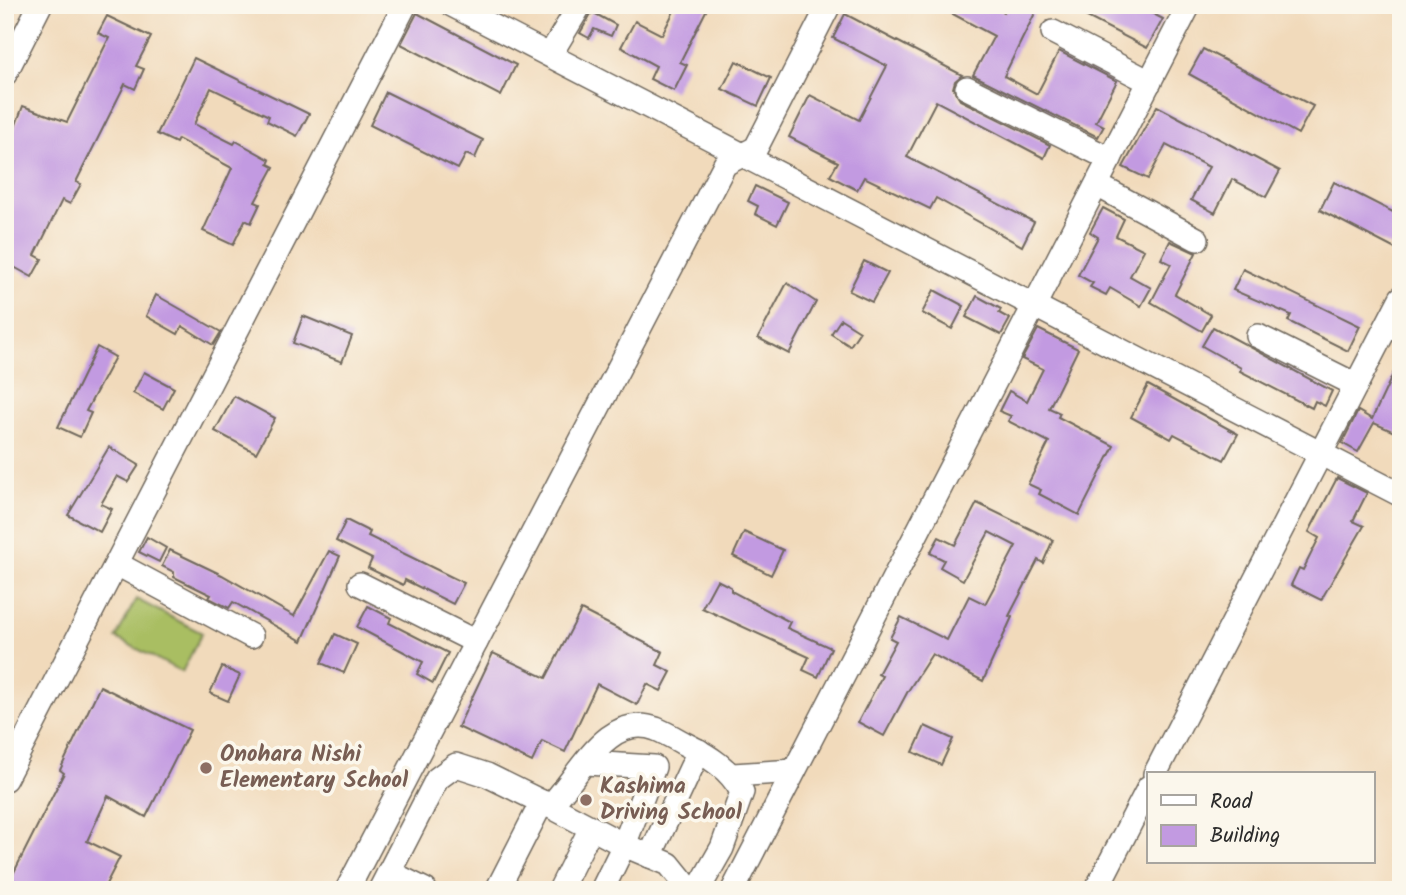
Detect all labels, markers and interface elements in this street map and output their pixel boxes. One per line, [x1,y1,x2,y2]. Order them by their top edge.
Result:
place label: Onohara Nishi Elementary School [220,737,409,799]
marker: Onohara Nishi Elementary School [198,760,214,776]
place label: Kashima Driving School [600,769,743,831]
legend [1147,772,1374,864]
text: Road [1210,786,1253,819]
marker: Kashima Driving School [578,792,594,808]
text: Building [1210,820,1280,853]

